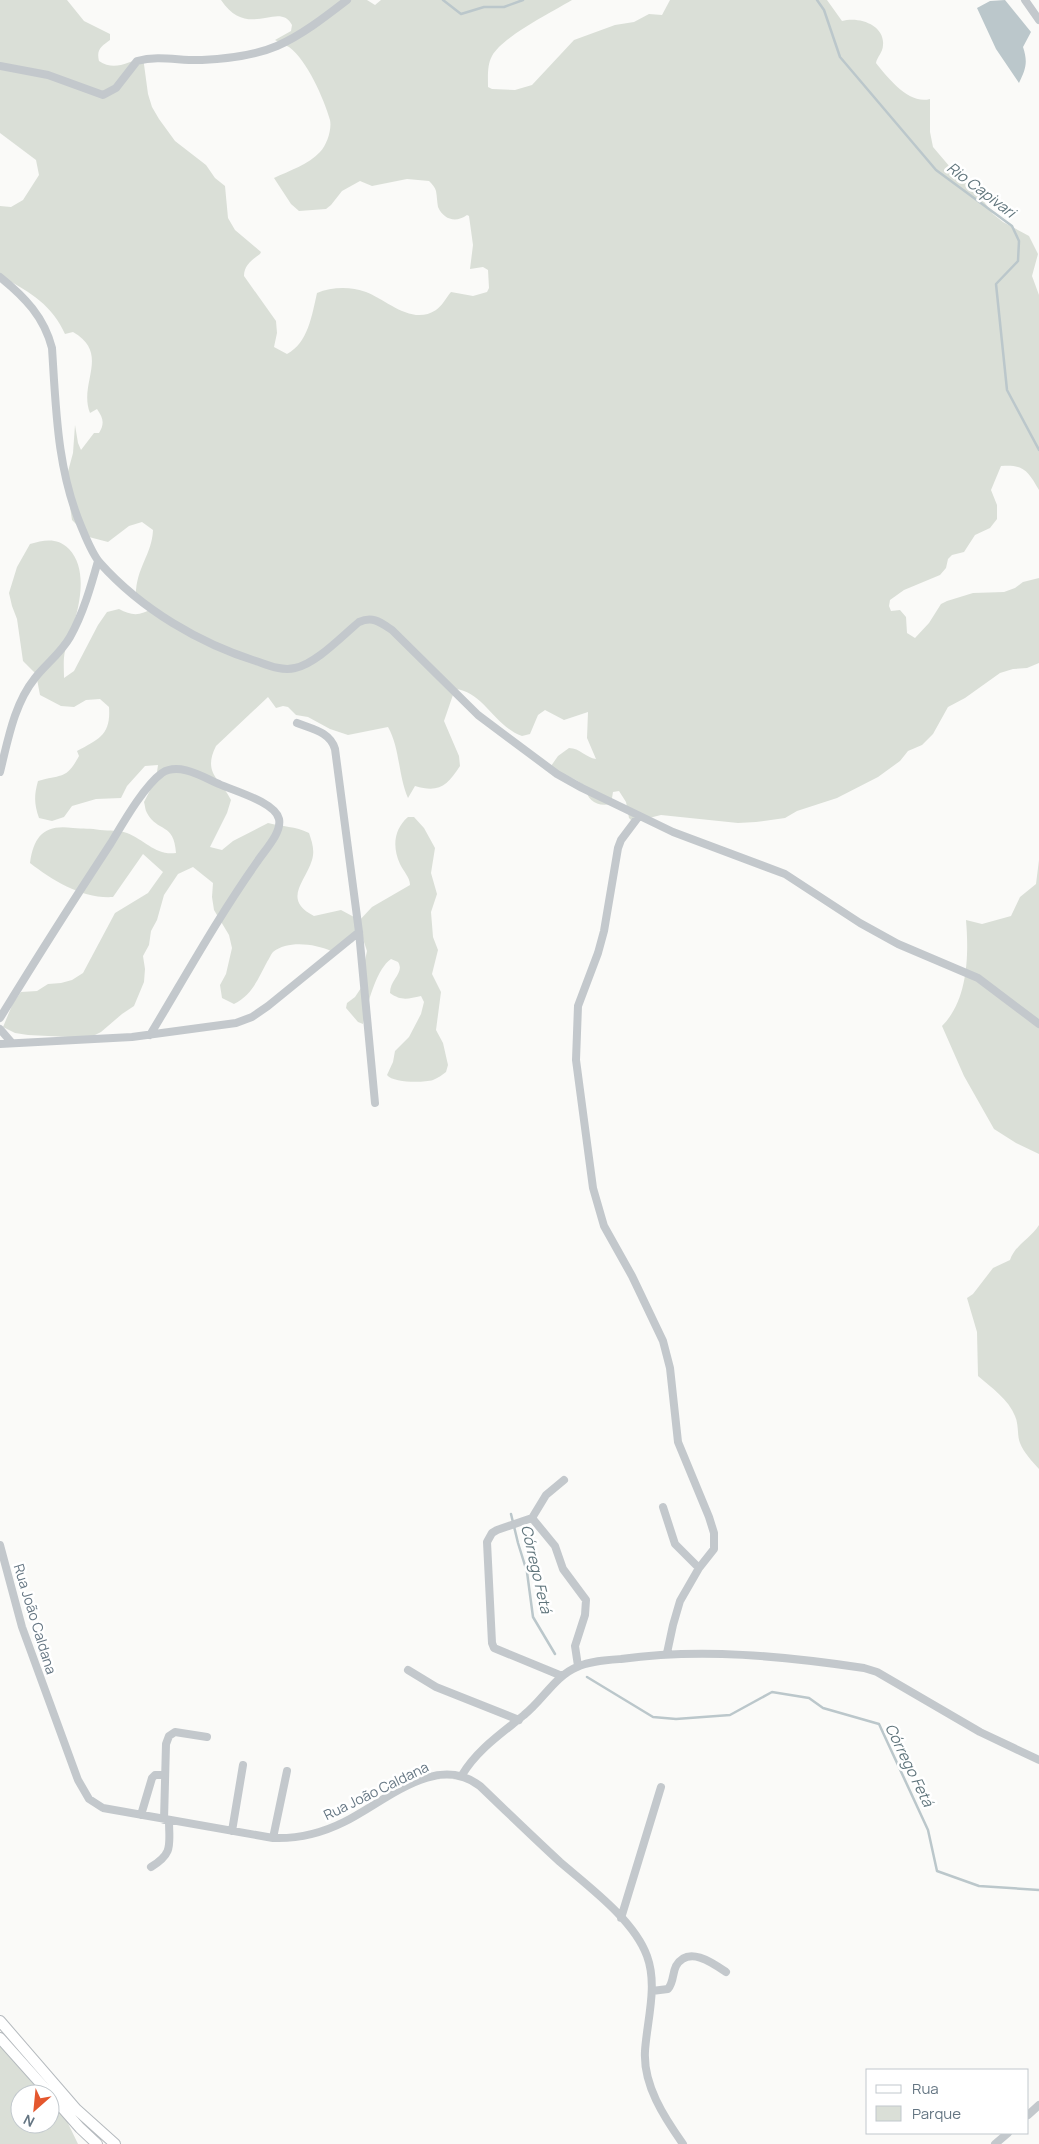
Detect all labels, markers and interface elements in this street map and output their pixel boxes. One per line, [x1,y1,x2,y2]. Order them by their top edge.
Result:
water label: Rio Capivari [943,157,1022,224]
water label: Córrego Fetá [516,1523,557,1616]
street label: Rua João Caldana [10,1561,61,1676]
water label: Córrego Fetá [880,1720,939,1811]
street label: Rua João Caldana [320,1757,431,1824]
legend [866,2069,1029,2134]
text: Rua [912,2078,939,2099]
north arrow [10,2084,60,2134]
text: Parque [912,2103,961,2124]
text: N [20,2110,38,2132]

